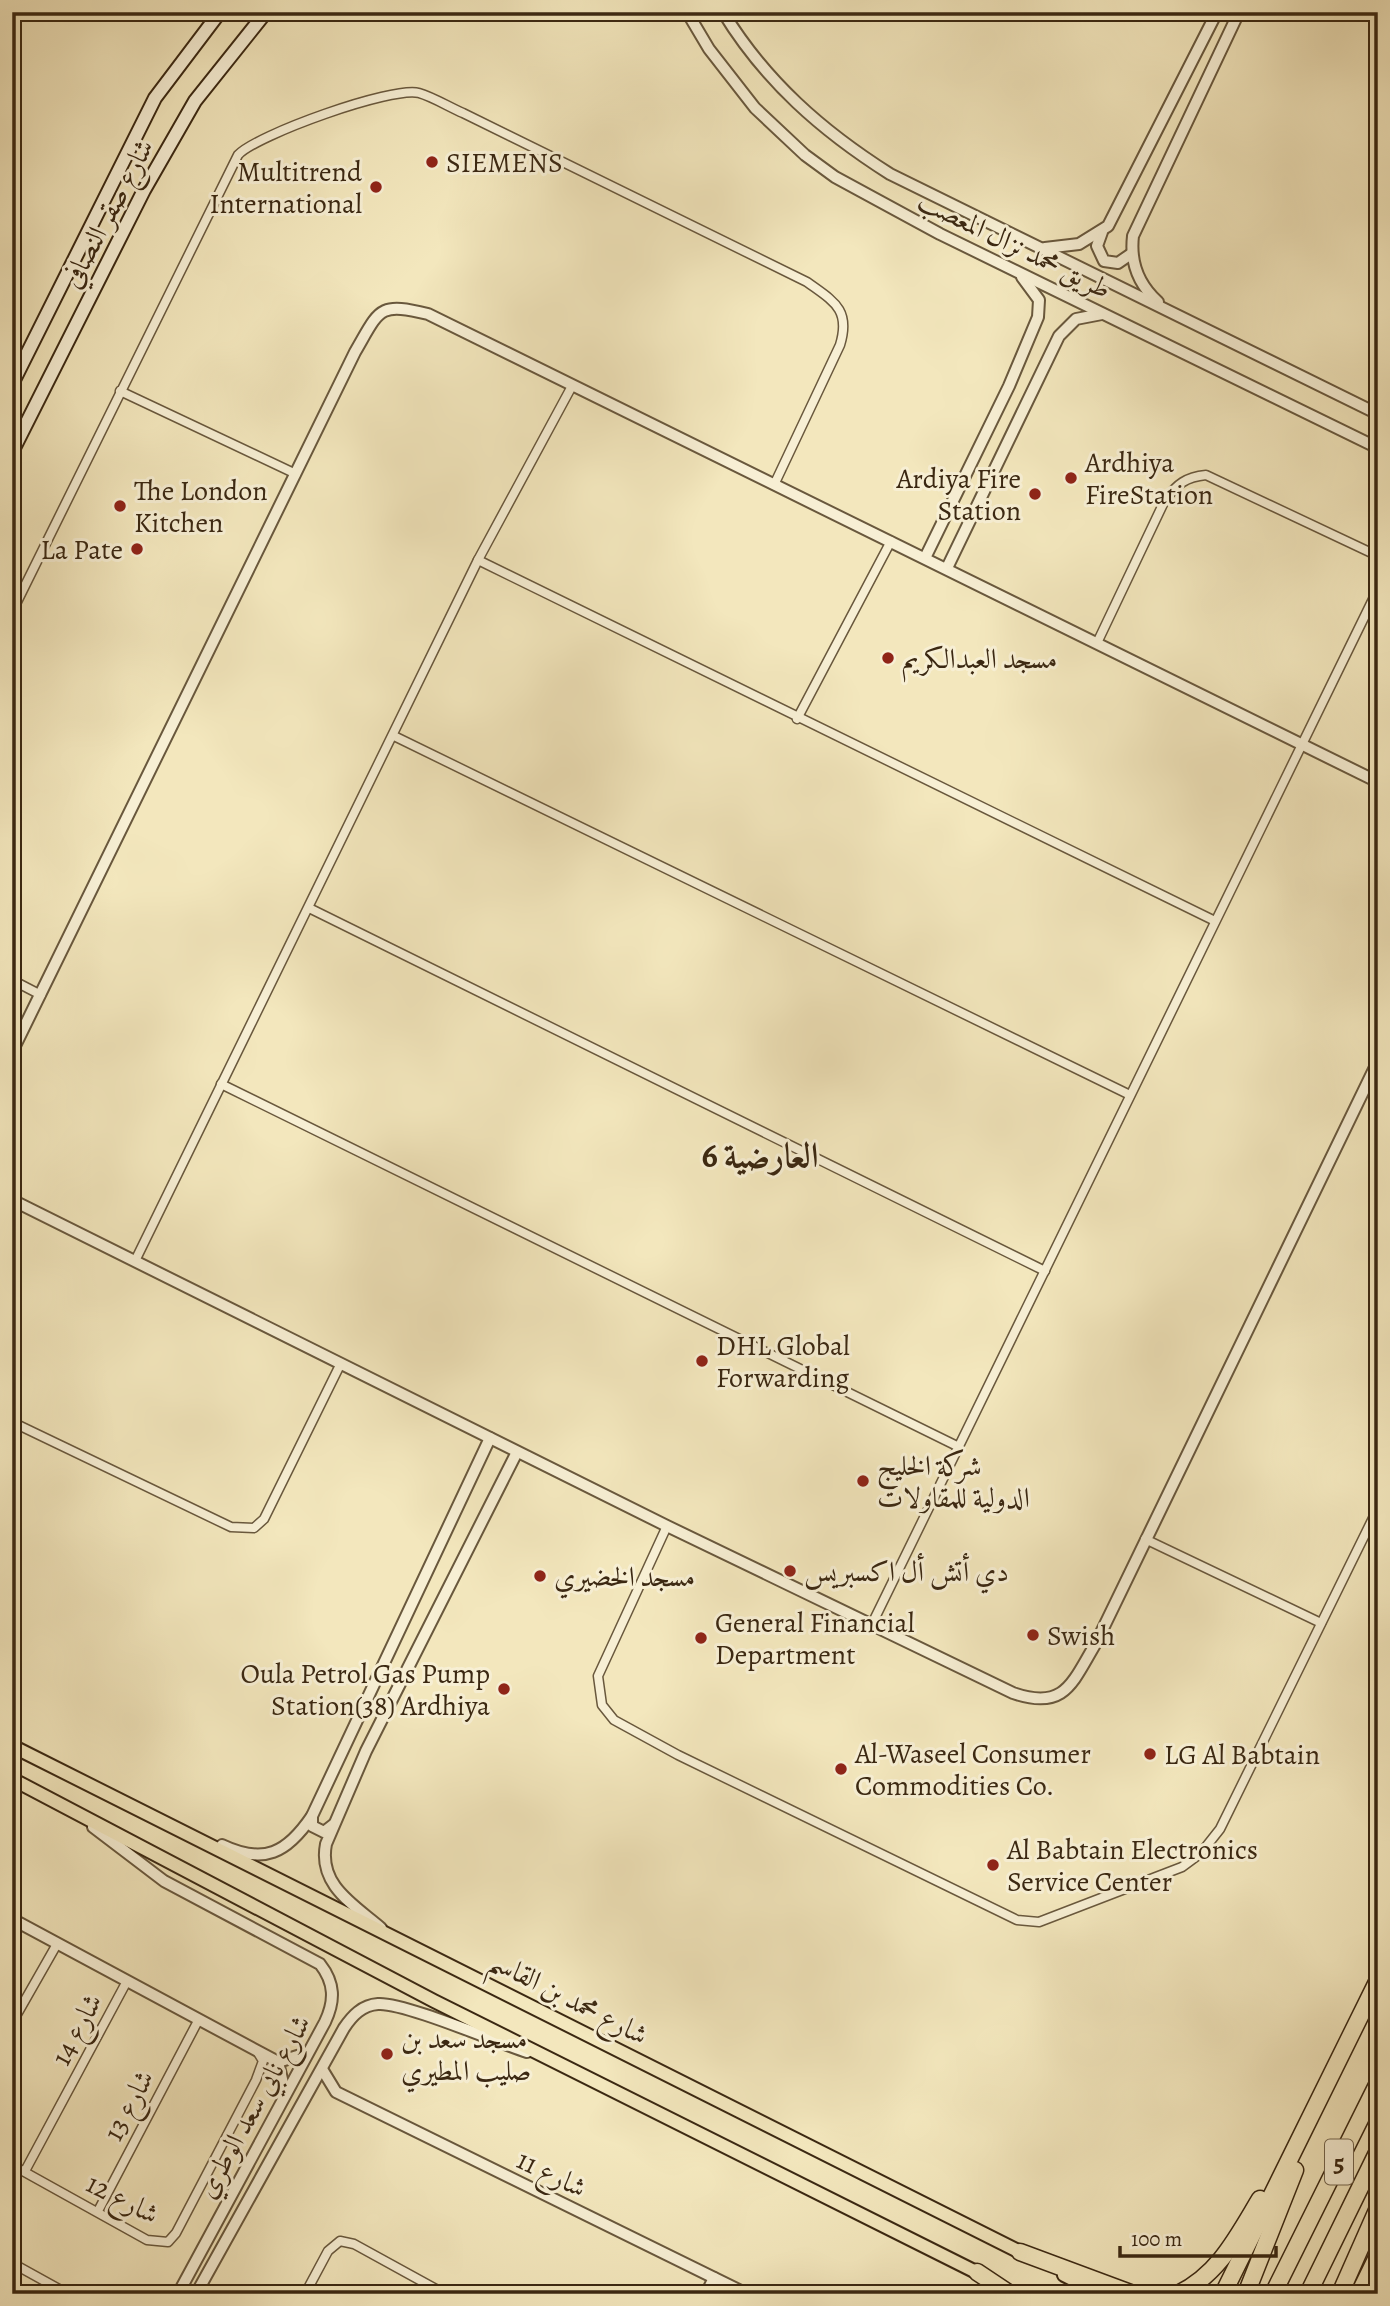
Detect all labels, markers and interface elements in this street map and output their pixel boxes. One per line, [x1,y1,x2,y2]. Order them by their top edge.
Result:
street label: شارع صقر النصافي [53,132,167,297]
place label: SIEMENS [446,144,563,182]
place label: Multitrend International [210,153,363,223]
marker: SIEMENS [424,154,440,170]
marker: Multitrend International [368,179,384,195]
street label: طريق محمد نزال المعصب [911,182,1118,308]
place label: Ardhiya FireStation [1084,444,1213,514]
place label: Ardiya Fire Station [896,460,1021,530]
marker: Ardhiya FireStation [1063,470,1079,486]
place label: The London Kitchen [134,472,268,542]
marker: Ardiya Fire Station [1027,486,1043,502]
marker: The London Kitchen [112,498,128,514]
place label: La Pate [41,531,123,569]
marker: La Pate [129,541,145,557]
place label: مسجد العبدالكريم [902,640,1057,683]
marker: مسجد العبدالكريم [880,650,896,666]
district label: العارضية 6 [701,1131,819,1179]
place label: DHL Global Forwarding [716,1327,850,1397]
marker: DHL Global Forwarding [694,1353,710,1369]
place label: شركة الخليج الدولية للمقاولات [877,1447,1030,1517]
marker: شركة الخليج الدولية للمقاولات [855,1473,871,1489]
place label: دي أتش أل اكسبريس [804,1552,1009,1594]
place label: مسجد الخضيري [554,1558,695,1599]
marker: دي أتش أل اكسبريس [782,1563,798,1579]
marker: مسجد الخضيري [532,1568,548,1584]
place label: General Financial Department [715,1604,915,1674]
place label: Swish [1047,1617,1115,1655]
marker: Swish [1025,1627,1041,1643]
marker: General Financial Department [693,1630,709,1646]
place label: Oula Petrol Gas Pump Station(38) Ardhiya [240,1655,490,1725]
marker: Oula Petrol Gas Pump Station(38) Ardhiya [496,1681,512,1697]
place label: Al-Waseel Consumer Commodities Co. [854,1735,1091,1805]
place label: LG Al Babtain [1164,1736,1320,1774]
marker: LG Al Babtain [1142,1746,1158,1762]
marker: Al-Waseel Consumer Commodities Co. [833,1761,849,1777]
place label: Al Babtain Electronics Service Center [1006,1831,1258,1901]
marker: Al Babtain Electronics Service Center [985,1857,1001,1873]
street label: شارع محمد بن القاسم [479,1942,654,2061]
street label: شارع 14 [42,1987,115,2074]
street label: شارع نابي سعد الوطري [188,2008,324,2207]
place label: مسجد سعد بن صليب المطيري [401,2020,531,2093]
marker: مسجد سعد بن صليب المطيري [379,2046,395,2062]
street label: شارع 13 [94,2063,167,2150]
road number: 5 [1325,2140,1353,2184]
street label: شارع 11 [509,2141,593,2211]
street label: شارع 12 [78,2164,165,2237]
scale bar [1120,2215,1276,2259]
text: 100 m [1131,2225,1182,2253]

